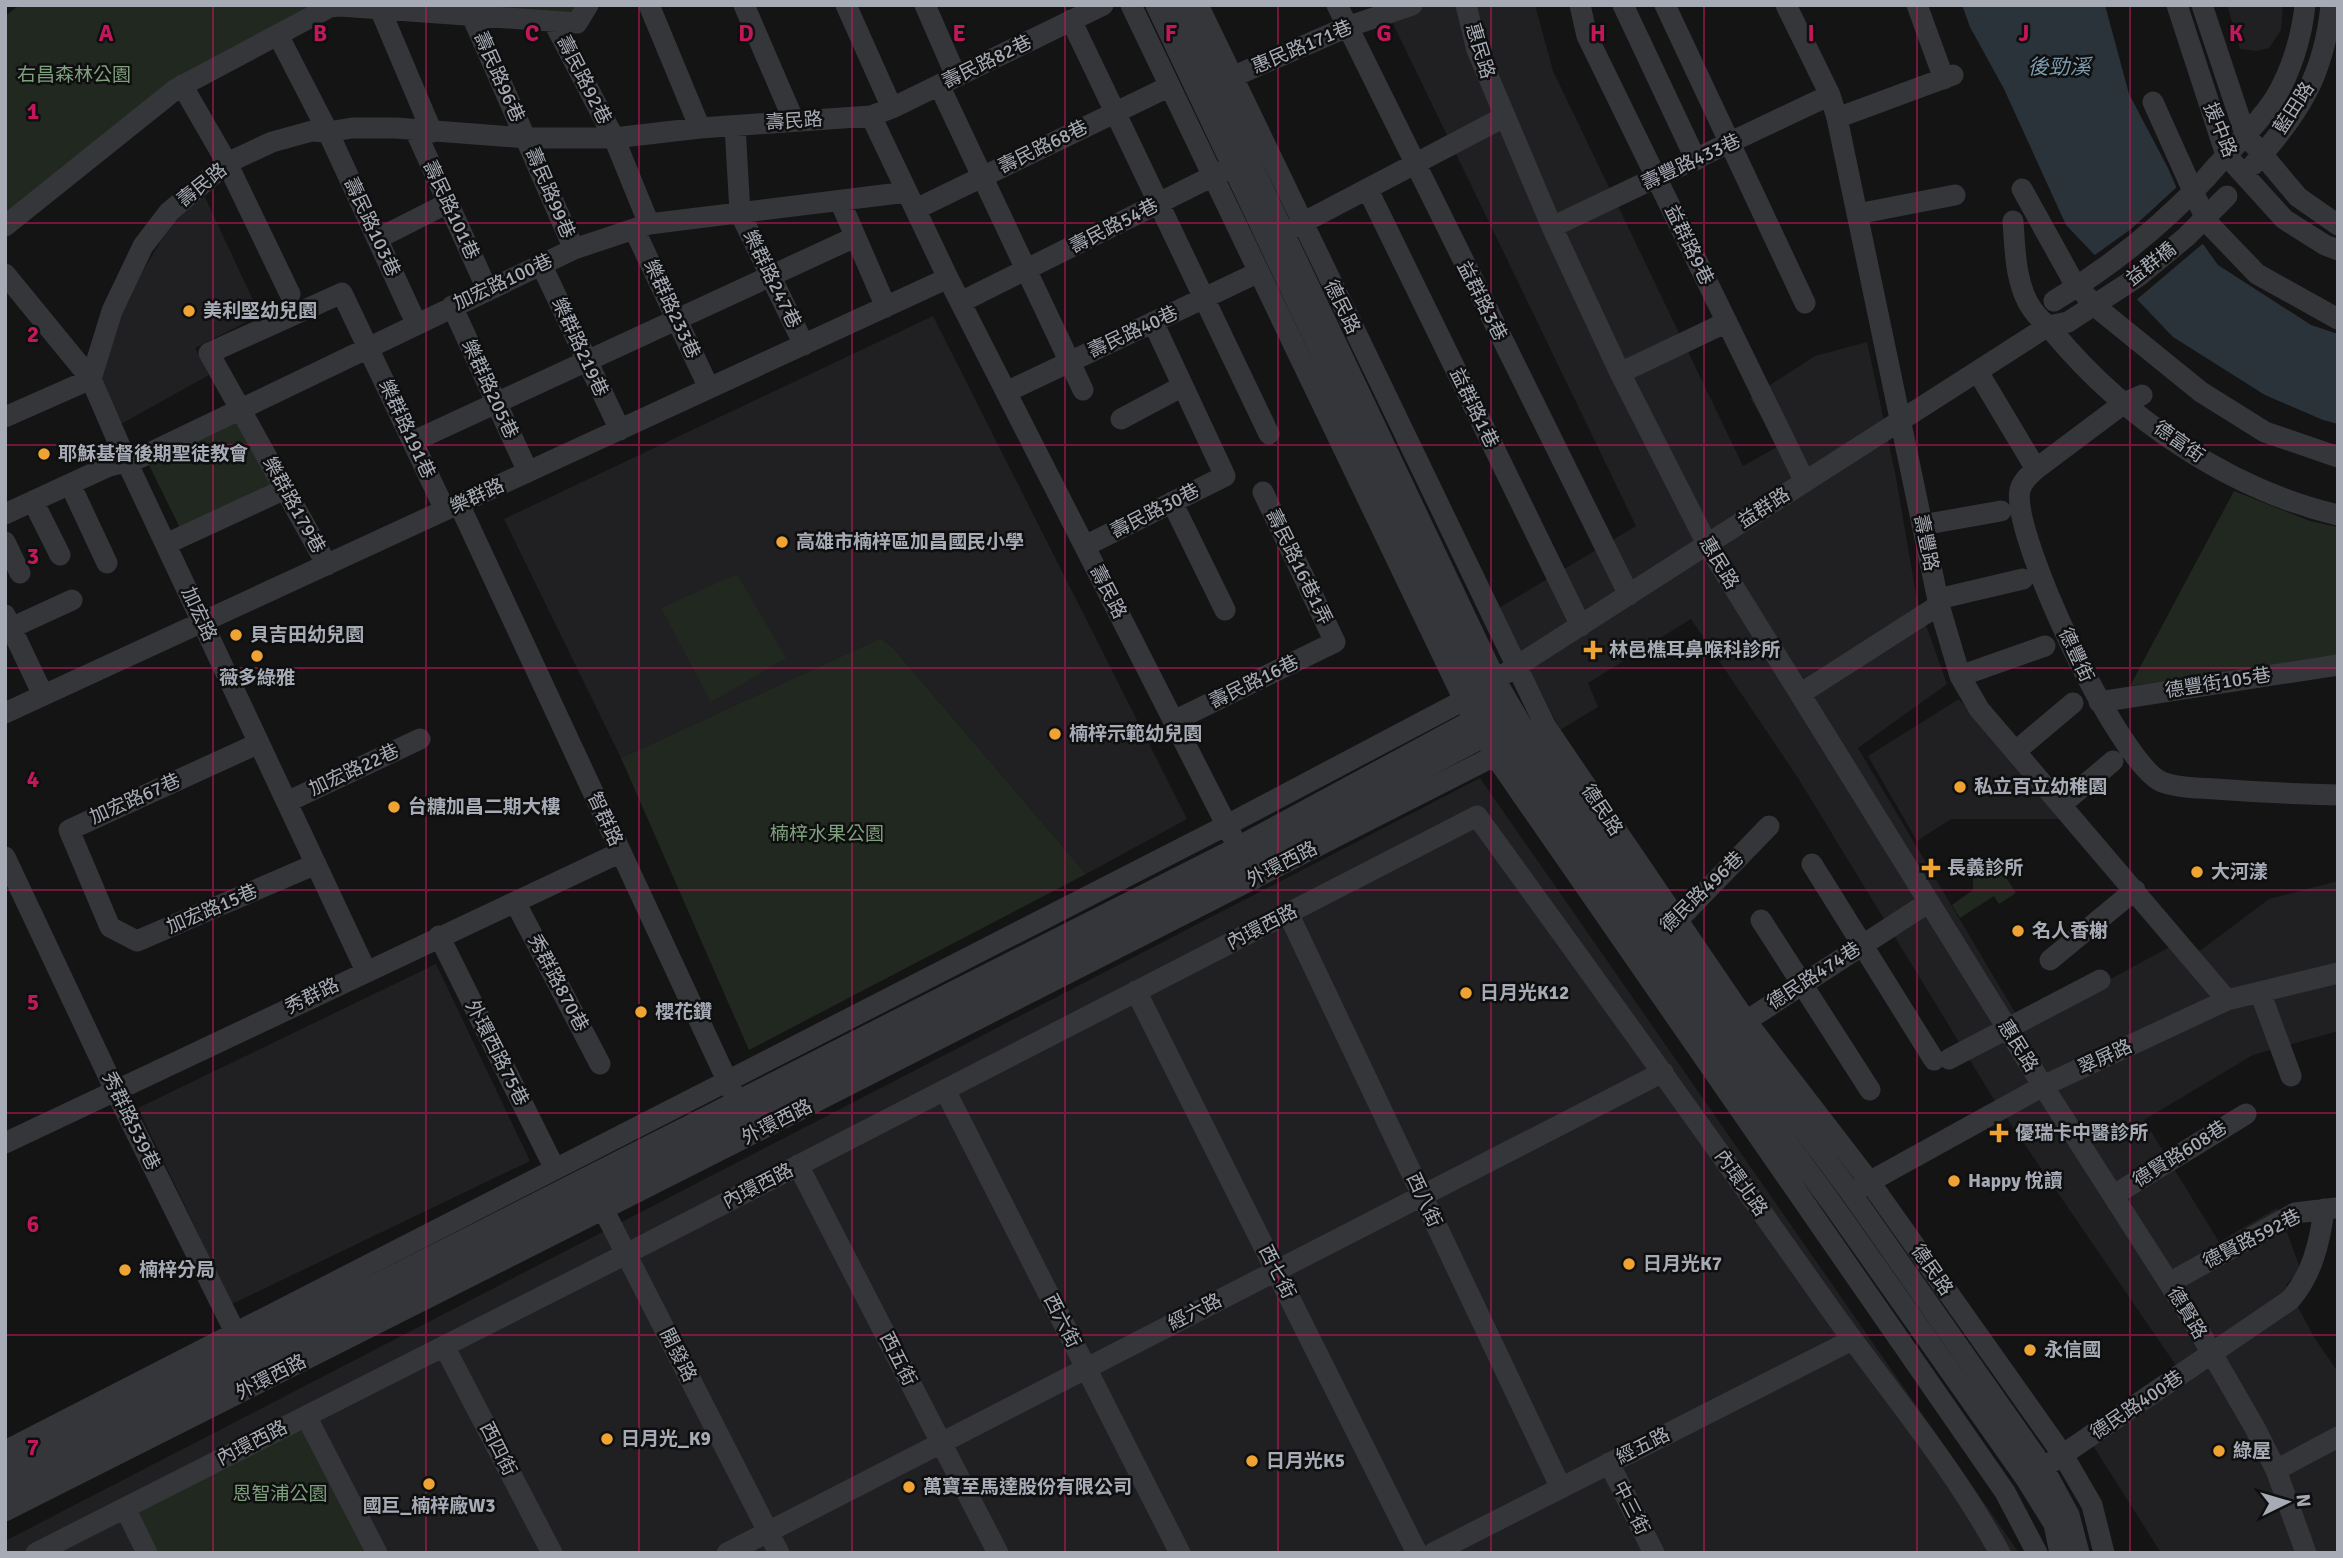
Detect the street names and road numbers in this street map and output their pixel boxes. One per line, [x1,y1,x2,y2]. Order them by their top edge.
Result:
street label: 惠民路171巷 [1248,15,1356,79]
street label: 惠民路 [1460,20,1500,82]
street label: 壽民路96巷 [468,28,530,126]
street label: 壽民路82巷 [938,30,1036,94]
street label: 壽民路92巷 [551,32,617,128]
street label: 藍田路 [2268,78,2320,138]
street label: 援中路 [2198,99,2242,161]
street label: 壽民路 [765,107,823,135]
street label: 壽民路68巷 [994,115,1092,179]
street label: 壽豐路433巷 [1638,129,1744,195]
street label: 壽民路99巷 [520,144,580,242]
street label: 壽民路101巷 [418,157,484,263]
street label: 壽民路 [172,158,232,212]
street label: 壽民路103巷 [339,174,405,280]
street label: 壽民路54巷 [1066,193,1162,259]
street label: 益群路9巷 [1659,201,1719,289]
street label: 樂群路247巷 [738,226,806,332]
street label: 益群橋 [2121,237,2181,291]
street label: 加宏路100巷 [450,249,556,315]
street label: 樂群路233巷 [639,256,705,362]
street label: 益群路3巷 [1452,257,1512,345]
street label: 德民路 [1319,276,1365,338]
street label: 樂群路219巷 [547,294,613,400]
street label: 壽民路40巷 [1084,301,1182,363]
street label: 樂群路205巷 [457,336,523,442]
street label: 益群路1巷 [1444,364,1504,452]
street label: 樂群路191巷 [374,376,440,482]
street label: 德富街 [2149,416,2209,468]
street label: 樂群路179巷 [258,452,330,558]
street label: 樂群路 [446,473,508,519]
street label: 壽民路30巷 [1107,478,1203,544]
street label: 益群路 [1734,482,1794,534]
street label: 壽民路16巷1弄 [1261,505,1337,629]
street label: 壽豐路 [1908,513,1944,573]
street label: 惠民路 [1694,532,1744,594]
street label: 壽民路 [1084,561,1132,623]
street label: 加宏路 [176,583,222,645]
street label: 德豐街 [2053,624,2099,686]
street label: 壽民路16巷 [1205,650,1303,714]
street label: 德豐街105巷 [2163,663,2273,703]
street label: 加宏路22巷 [305,739,403,801]
street label: 加宏路67巷 [86,768,184,830]
street label: 德民路 [1576,780,1628,840]
street label: 智群路 [582,788,628,850]
street label: 外環西路 [1243,836,1321,892]
street label: 德民路496巷 [1655,846,1749,938]
street label: 加宏路15巷 [163,879,261,939]
street label: 內環西路 [1223,899,1301,955]
street label: 秀群路870巷 [522,930,594,1036]
street label: 德民路474巷 [1763,937,1865,1015]
street label: 秀群路 [281,973,343,1019]
street label: 外環西路75巷 [460,996,534,1110]
street label: 惠民路 [1993,1015,2043,1077]
street label: 翠屏路 [2074,1034,2136,1080]
street label: 秀群路539巷 [97,1068,165,1174]
street label: 外環西路 [738,1094,816,1150]
street label: 德賢路608巷 [2128,1116,2232,1192]
street label: 內環北路 [1709,1145,1773,1221]
street label: 內環西路 [719,1158,797,1214]
street label: 西八街 [1401,1169,1447,1231]
street label: 德賢路592巷 [2199,1204,2305,1274]
street label: 德民路 [1906,1240,1958,1300]
street label: 西七街 [1253,1241,1301,1303]
street label: 德賢路 [2162,1282,2212,1344]
street label: 經六路 [1164,1288,1226,1336]
street label: 西六街 [1038,1290,1086,1352]
street label: 開發路 [654,1324,702,1386]
street label: 西五街 [874,1328,922,1390]
street label: 外環西路 [232,1349,310,1405]
street label: 德民路400巷 [2086,1365,2188,1445]
street label: 內環西路 [213,1415,291,1471]
street label: 西四街 [474,1418,522,1480]
street label: 經五路 [1612,1422,1674,1470]
street label: 中三街 [1607,1477,1655,1539]

